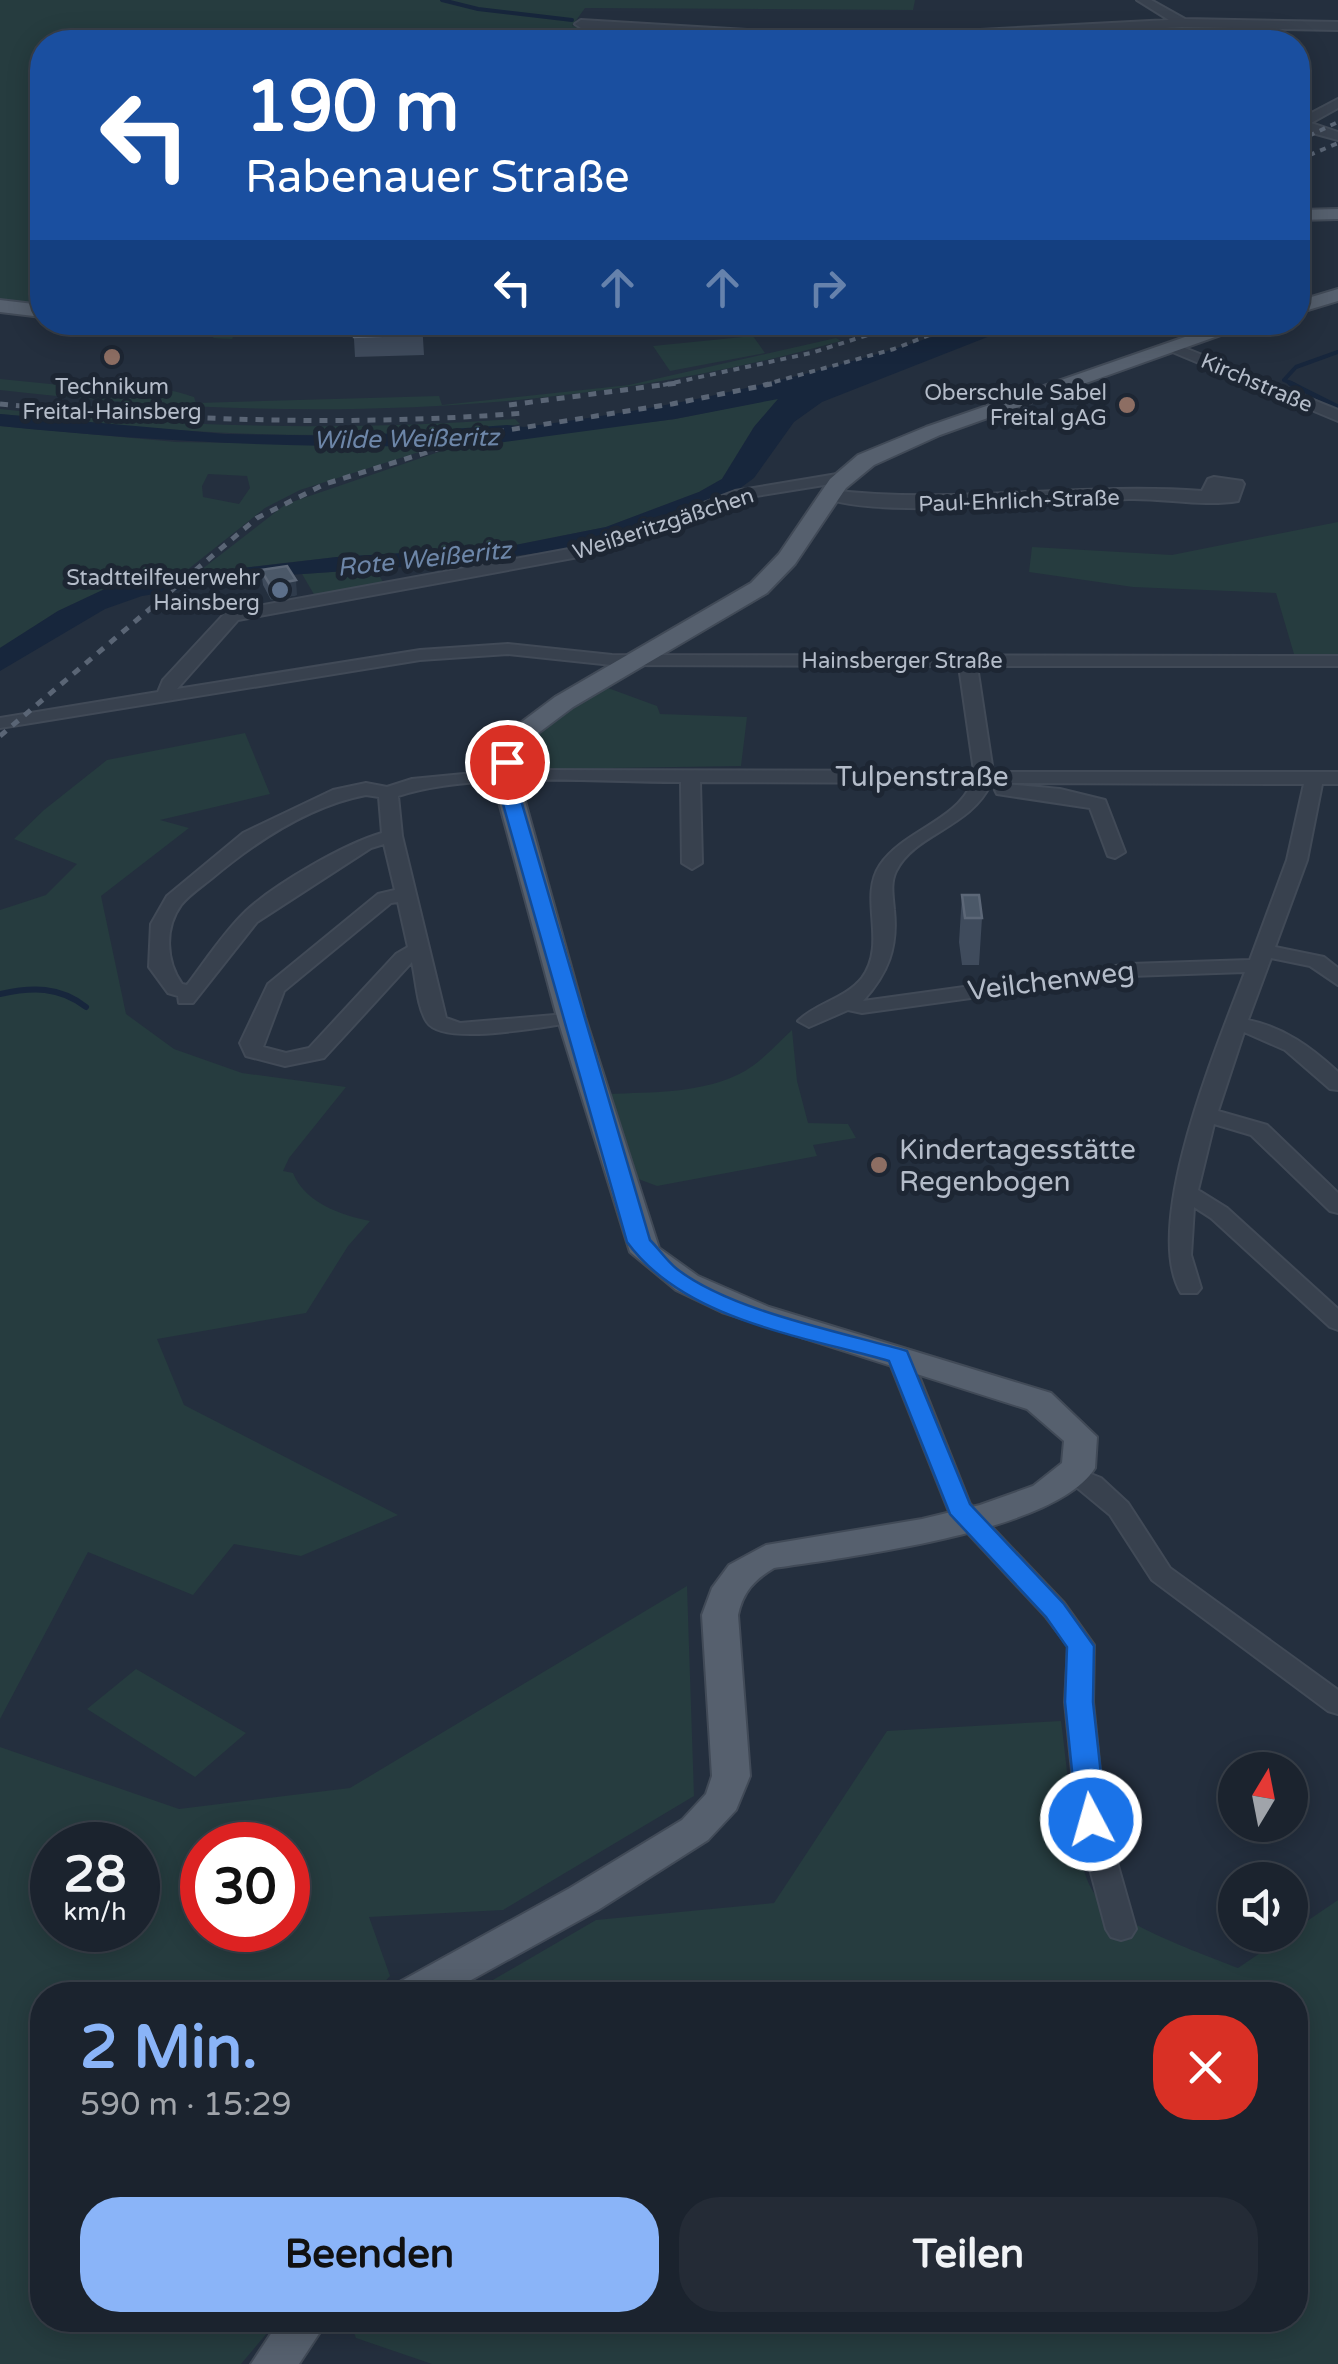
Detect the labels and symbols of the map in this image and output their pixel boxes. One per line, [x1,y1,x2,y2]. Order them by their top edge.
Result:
marker: Technikum Freital-Hainsberg [101,346,123,368]
street label: Kirchstraße [1197,348,1316,418]
place label: Technikum Freital-Hainsberg [22,374,202,425]
place label: Oberschule Sabel Freital gAG [924,380,1107,431]
marker: Oberschule Sabel Freital gAG [1116,394,1138,416]
water label: Wilde Weißeritz [313,422,502,456]
street label: Weißeritzgäßchen [569,482,757,565]
street label: Paul-Ehrlich-Straße [918,484,1120,518]
water label: Rote Weißeritz [336,535,515,583]
place label: Stadtteilfeuerwehr Hainsberg [66,565,261,616]
marker: Stadtteilfeuerwehr Hainsberg [269,579,291,601]
street label: Hainsberger Straße [801,648,1003,674]
pin [465,720,550,805]
street label: Tulpenstraße [835,760,1009,794]
street label: Veilchenweg [966,954,1136,1008]
place label: Kindertagesstätte Regenbogen [899,1133,1136,1199]
marker: Kindertagesstätte Regenbogen [868,1154,890,1176]
north arrow [1218,1752,1308,1842]
position arrow [1039,1768,1143,1872]
speed limit sign: 30 [180,1822,310,1952]

